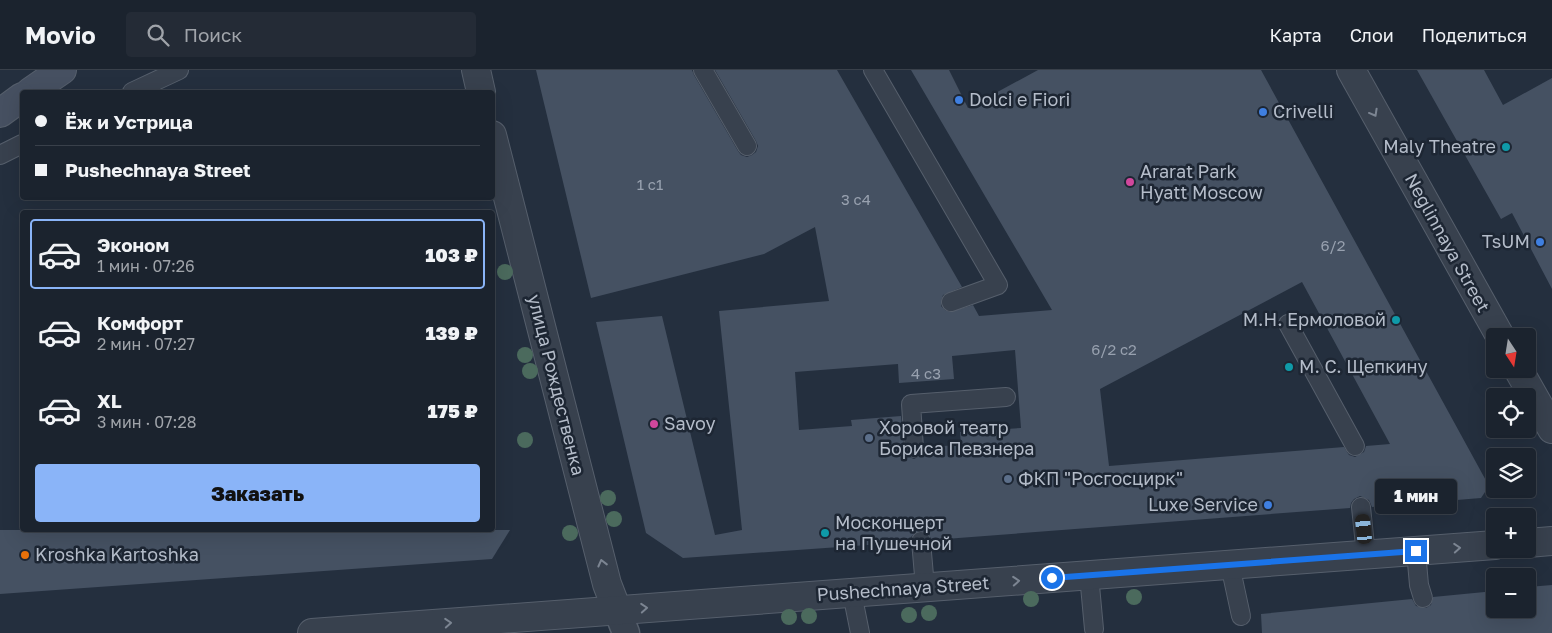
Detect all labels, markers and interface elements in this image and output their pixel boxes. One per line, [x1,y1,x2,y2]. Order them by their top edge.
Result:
search box [126,12,476,57]
text: Movio [25,20,96,49]
icon: search [144,21,172,49]
text: Поиск [184,23,242,46]
text: Карта [1270,24,1322,46]
text: Слои [1350,24,1394,46]
text: Поделиться [1422,24,1527,46]
place label: Dolci e Fiori [969,88,1070,110]
marker: Dolci e Fiori [953,94,965,106]
place label: Crivelli [1273,100,1334,122]
marker: Crivelli [1257,106,1269,118]
one-way arrow [1368,107,1378,116]
text: Ёж и Устрица [65,110,193,133]
place label: Maly Theatre [1383,135,1496,157]
marker: Maly Theatre [1500,141,1512,153]
text: Pushechnaya Street [65,158,251,181]
place label: Ararat Park Hyatt Moscow [1140,160,1263,203]
street label: Neglinnaya Street [1401,169,1495,316]
house number: 1 c1 [637,175,663,193]
marker: Ararat Park Hyatt Moscow [1124,176,1136,188]
house number: 3 с4 [841,190,871,208]
place label: TsUM [1482,230,1530,252]
icon: car [37,232,82,277]
text: Эконом [97,233,169,256]
house number: 6/2 [1321,236,1345,254]
marker: TsUM [1534,236,1546,248]
text: 103 ₽ [425,243,478,266]
text: 1 мин · 07:26 [97,256,195,276]
street label: улица Рождественка [524,292,590,478]
place label: М.Н. Ермоловой [1243,308,1386,330]
icon: car [37,310,82,355]
text: Комфорт [97,311,183,334]
marker: М.Н. Ермоловой [1390,314,1402,326]
text: 139 ₽ [426,321,478,344]
north arrow [1486,328,1536,378]
map controls [1486,328,1536,618]
text: 2 мин · 07:27 [97,334,195,354]
house number: 6/2 с2 [1091,340,1137,358]
place label: М. С. Щепкину [1299,355,1428,377]
marker: М. С. Щепкину [1283,361,1295,373]
house number: 4 с3 [911,364,941,382]
icon: car [37,388,82,433]
button: locate [1486,388,1536,438]
text: XL [97,389,122,412]
text: 175 ₽ [427,399,478,422]
text: 3 мин · 07:28 [97,412,196,432]
place label: Savoy [664,412,716,434]
place label: Хоровой театр Бориса Певзнера [879,416,1035,459]
marker: Savoy [648,418,660,430]
marker: Хоровой театр Бориса Певзнера [863,432,875,444]
button: layers [1486,448,1536,498]
button: Заказать [35,464,480,522]
place label: ФКП "Росгосцирк" [1018,467,1183,489]
marker: ФКП "Росгосцирк" [1002,473,1014,485]
callout: 1 мин [1375,478,1457,514]
text: 1 мин [1394,486,1438,506]
place label: Luxe Service [1148,493,1258,515]
marker: Luxe Service [1262,499,1274,511]
button: + [1486,508,1536,558]
place label: Москонцерт на Пушечной [835,511,952,554]
car [1354,513,1373,545]
marker: Москонцерт на Пушечной [819,527,831,539]
route end [1405,540,1427,562]
place label: Kroshka Kartoshka [35,543,199,565]
one-way arrow [1454,543,1462,554]
marker: Kroshka Kartoshka [19,549,31,561]
one-way arrow [597,559,608,568]
route start [1041,567,1063,589]
button: − [1486,568,1536,618]
street label: Pushechnaya Street [816,571,990,605]
one-way arrow [1012,575,1020,586]
one-way arrow [641,602,649,613]
one-way arrow [444,617,452,628]

